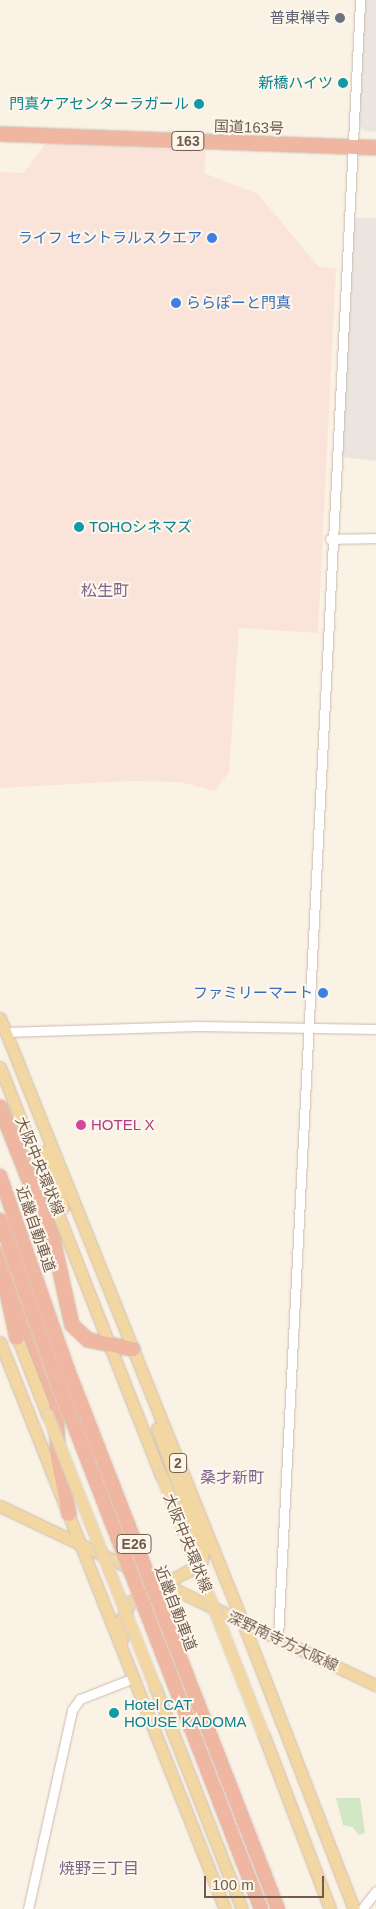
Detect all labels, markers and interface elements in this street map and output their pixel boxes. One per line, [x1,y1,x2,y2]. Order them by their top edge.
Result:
place label: 普東禅寺 [270,9,330,27]
marker: 普東禅寺 [334,12,346,24]
place label: 新橋ハイツ [258,74,333,92]
marker: 新橋ハイツ [337,77,349,89]
place label: 門真ケアセンターラガール [9,95,189,113]
marker: 門真ケアセンターラガール [193,98,205,110]
street label: 国道163号 [214,117,284,137]
road number: 163 [170,130,206,152]
place label: ライフ セントラルスクエア [18,229,202,247]
marker: ライフ セントラルスクエア [206,232,218,244]
place label: ららぽーと門真 [186,294,291,312]
marker: ららぽーと門真 [170,297,182,309]
place label: TOHOシネマズ [89,518,192,536]
marker: TOHOシネマズ [73,521,85,533]
district label: 松生町 [81,581,129,601]
place label: ファミリーマート [193,984,313,1002]
marker: ファミリーマート [317,987,329,999]
street label: 大阪中央環状線 [12,1114,68,1218]
place label: HOTEL X [91,1116,155,1134]
marker: HOTEL X [75,1119,87,1131]
street label: 近畿自動車道 [13,1184,59,1274]
road number: 2 [168,1452,188,1475]
district label: 桑才新町 [200,1468,264,1488]
street label: 大阪中央環状線 [160,1491,216,1595]
road number: E26 [116,1532,152,1556]
street label: 近畿自動車道 [151,1563,201,1653]
street label: 深野南寺方大阪線 [225,1607,341,1675]
place label: Hotel CAT HOUSE KADOMA [124,1695,247,1730]
marker: Hotel CAT HOUSE KADOMA [108,1707,120,1719]
district label: 焼野三丁目 [59,1859,139,1879]
scale bar [206,1866,326,1898]
text: 100 m [212,1876,254,1893]

